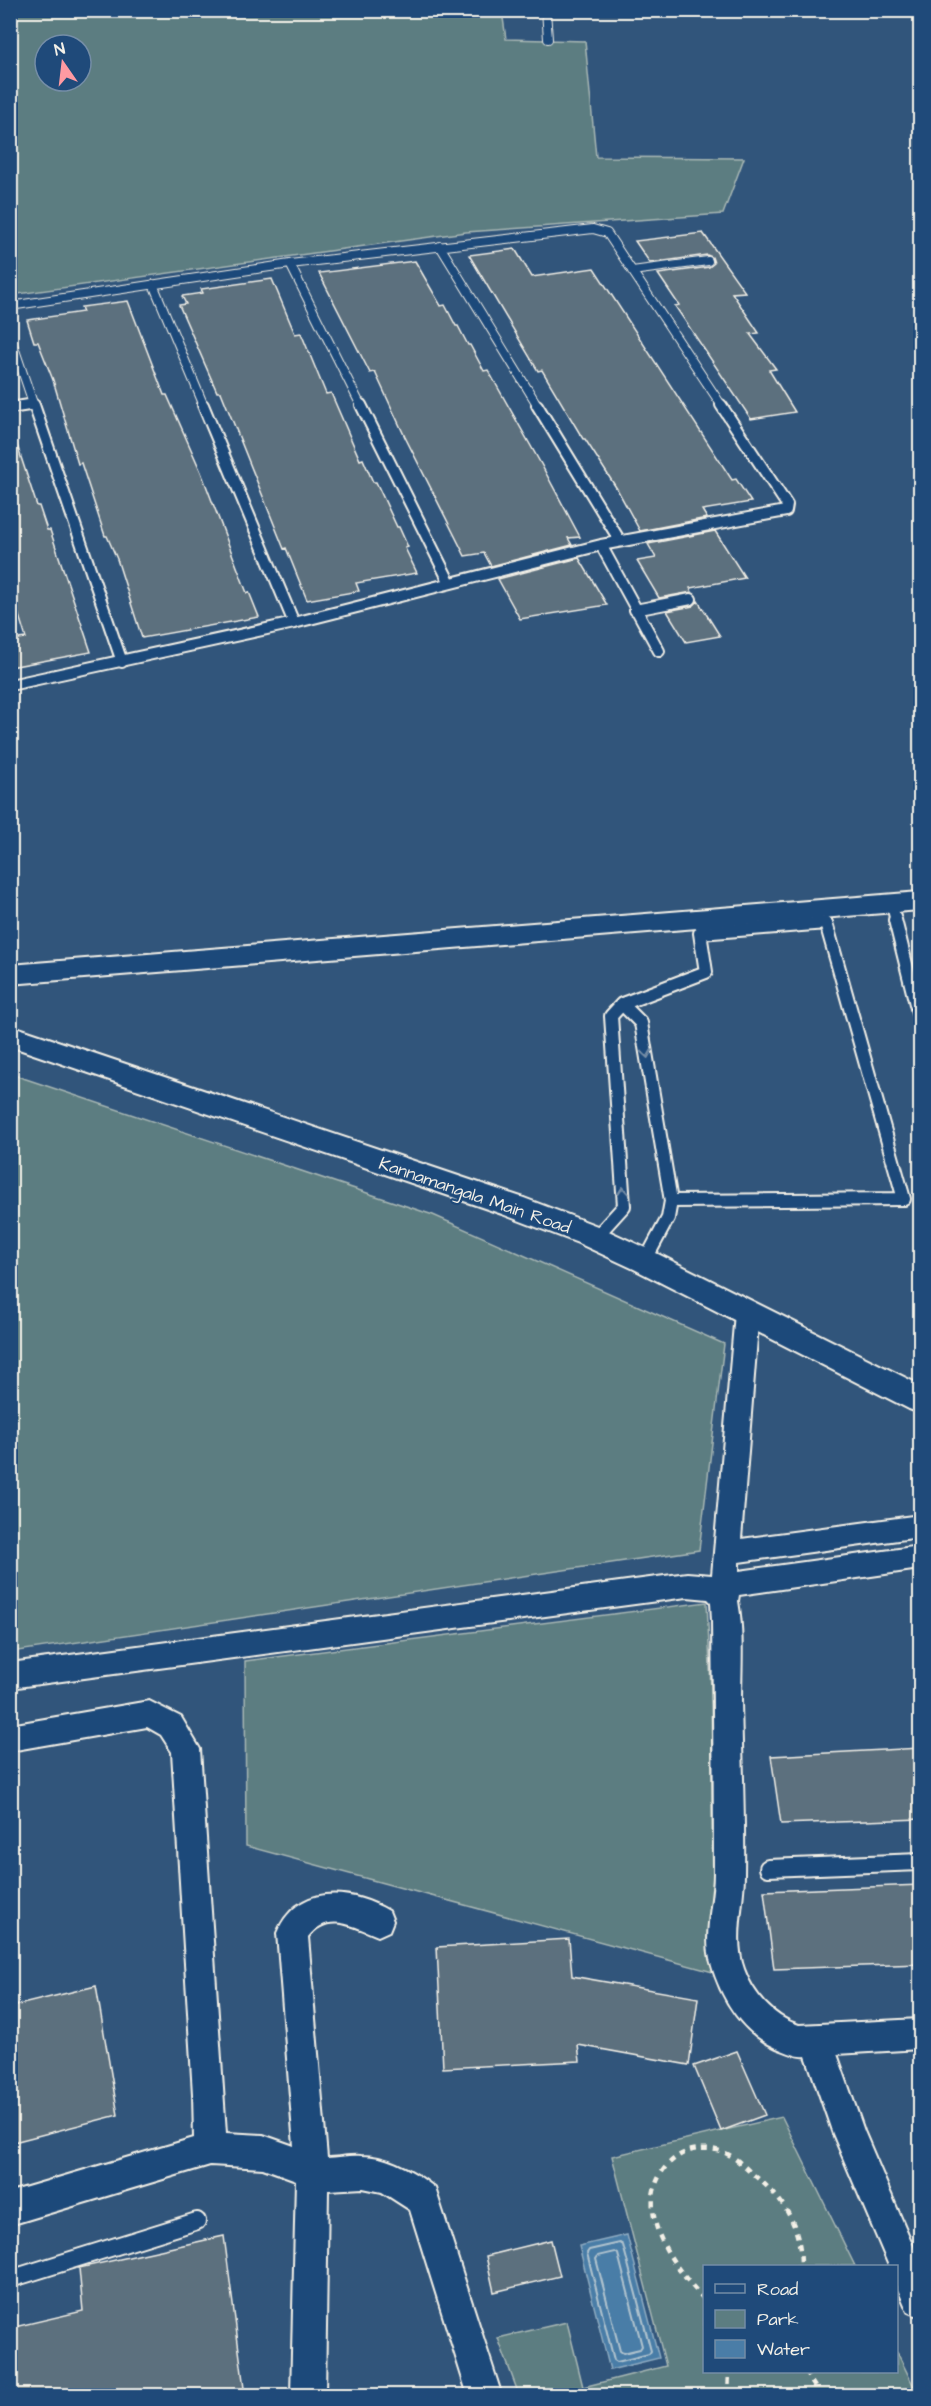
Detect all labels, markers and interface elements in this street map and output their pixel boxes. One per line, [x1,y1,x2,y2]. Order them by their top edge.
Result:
north arrow [33,33,93,93]
text: N [52,38,67,61]
one-way arrow [640,1050,652,1059]
street label: Kannamangala Main Road [375,1151,574,1241]
one-way arrow [616,1186,629,1195]
legend [703,2265,898,2373]
text: Road [757,2277,798,2302]
text: Park [757,2307,799,2332]
text: Water [757,2337,810,2362]

